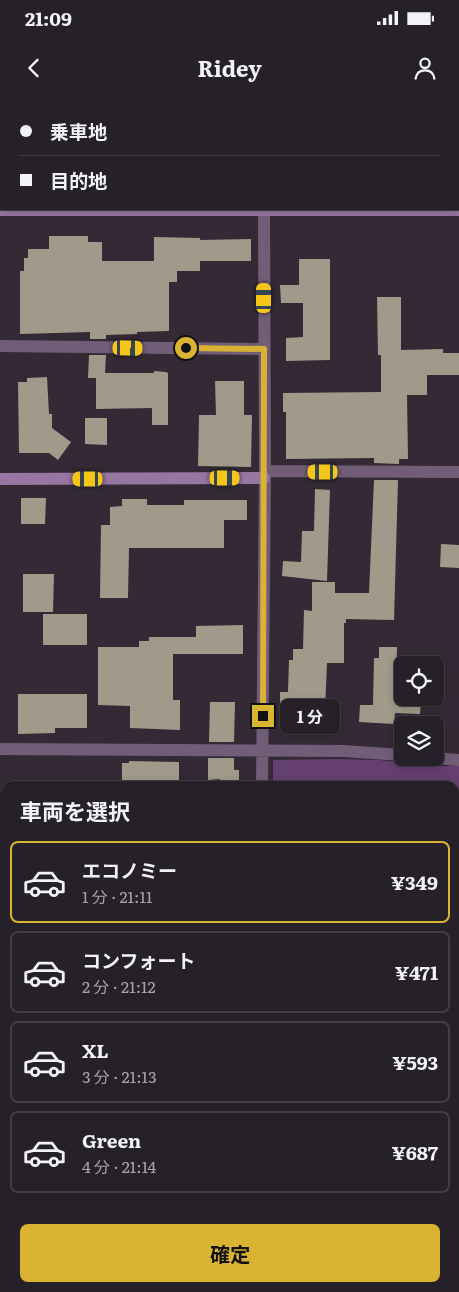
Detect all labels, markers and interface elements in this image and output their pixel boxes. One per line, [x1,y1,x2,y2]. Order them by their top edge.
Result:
text: 21:09 [25,4,72,32]
text: Ridey [197,51,262,84]
icon: back [20,54,48,82]
icon: person [411,54,439,82]
text: 乗車地 [50,117,107,145]
text: 目的地 [50,166,107,194]
car [256,283,271,313]
route start [175,337,197,359]
car [112,340,143,356]
car [308,465,338,480]
car [210,471,240,486]
car [73,472,103,487]
map controls [394,656,444,766]
button: locate [394,656,444,706]
callout: 1 分 [280,698,340,734]
text: 1 分 [297,704,323,728]
route end [252,705,274,727]
button: layers [394,716,444,766]
text: 車両を選択 [20,794,130,827]
text: エコノミー [82,856,177,884]
icon: car [22,860,67,905]
text: ¥349 [391,868,438,896]
text: 1 分 · 21:11 [82,884,152,908]
text: コンフォート [82,946,195,974]
icon: car [22,950,67,995]
text: ¥471 [395,958,438,986]
text: 2 分 · 21:12 [82,974,156,998]
text: XL [82,1036,109,1064]
icon: car [22,1040,67,1085]
text: ¥593 [392,1048,438,1076]
text: 3 分 · 21:13 [82,1064,157,1088]
text: Green [82,1126,141,1154]
icon: car [22,1130,67,1175]
text: ¥687 [392,1138,438,1166]
text: 4 分 · 21:14 [82,1154,156,1178]
button: 確定 [20,1224,440,1282]

